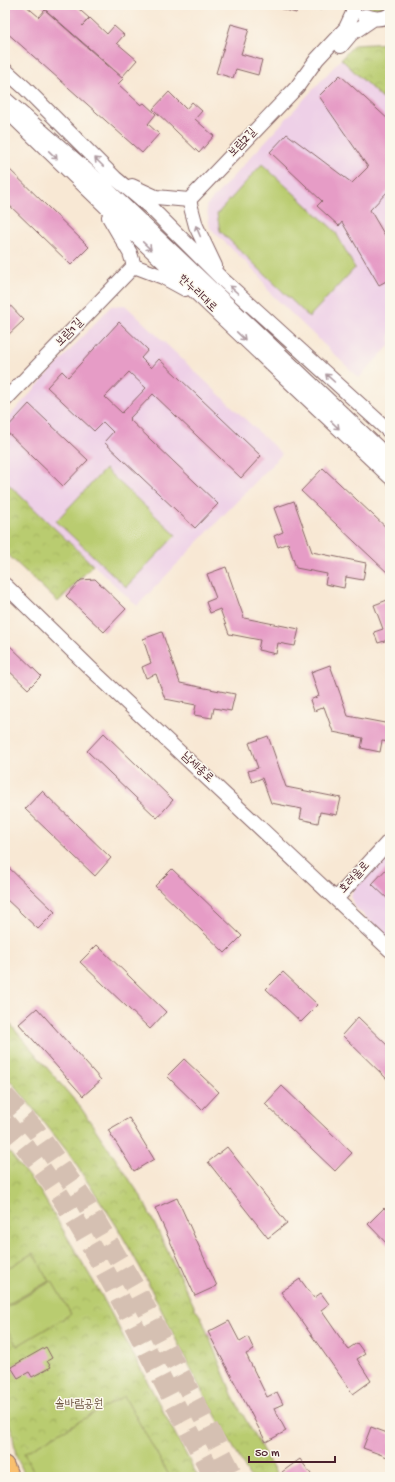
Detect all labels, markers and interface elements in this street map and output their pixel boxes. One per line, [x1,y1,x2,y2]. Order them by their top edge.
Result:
street label: 보람2길 [226,125,260,161]
one-way arrow [48,151,58,160]
one-way arrow [94,157,104,167]
one-way arrow [194,225,202,237]
one-way arrow [141,241,151,250]
street label: 한누리대로 [175,272,219,316]
one-way arrow [229,285,239,295]
street label: 보람1길 [53,316,87,350]
one-way arrow [236,331,246,340]
one-way arrow [325,373,335,382]
one-way arrow [330,420,340,430]
street label: 남세종로 [178,750,216,786]
street label: 호려울로 [337,859,373,897]
park label: 솔바람공원 [55,1397,103,1412]
scale bar [249,1438,335,1464]
text: 50 m [255,1447,280,1461]

